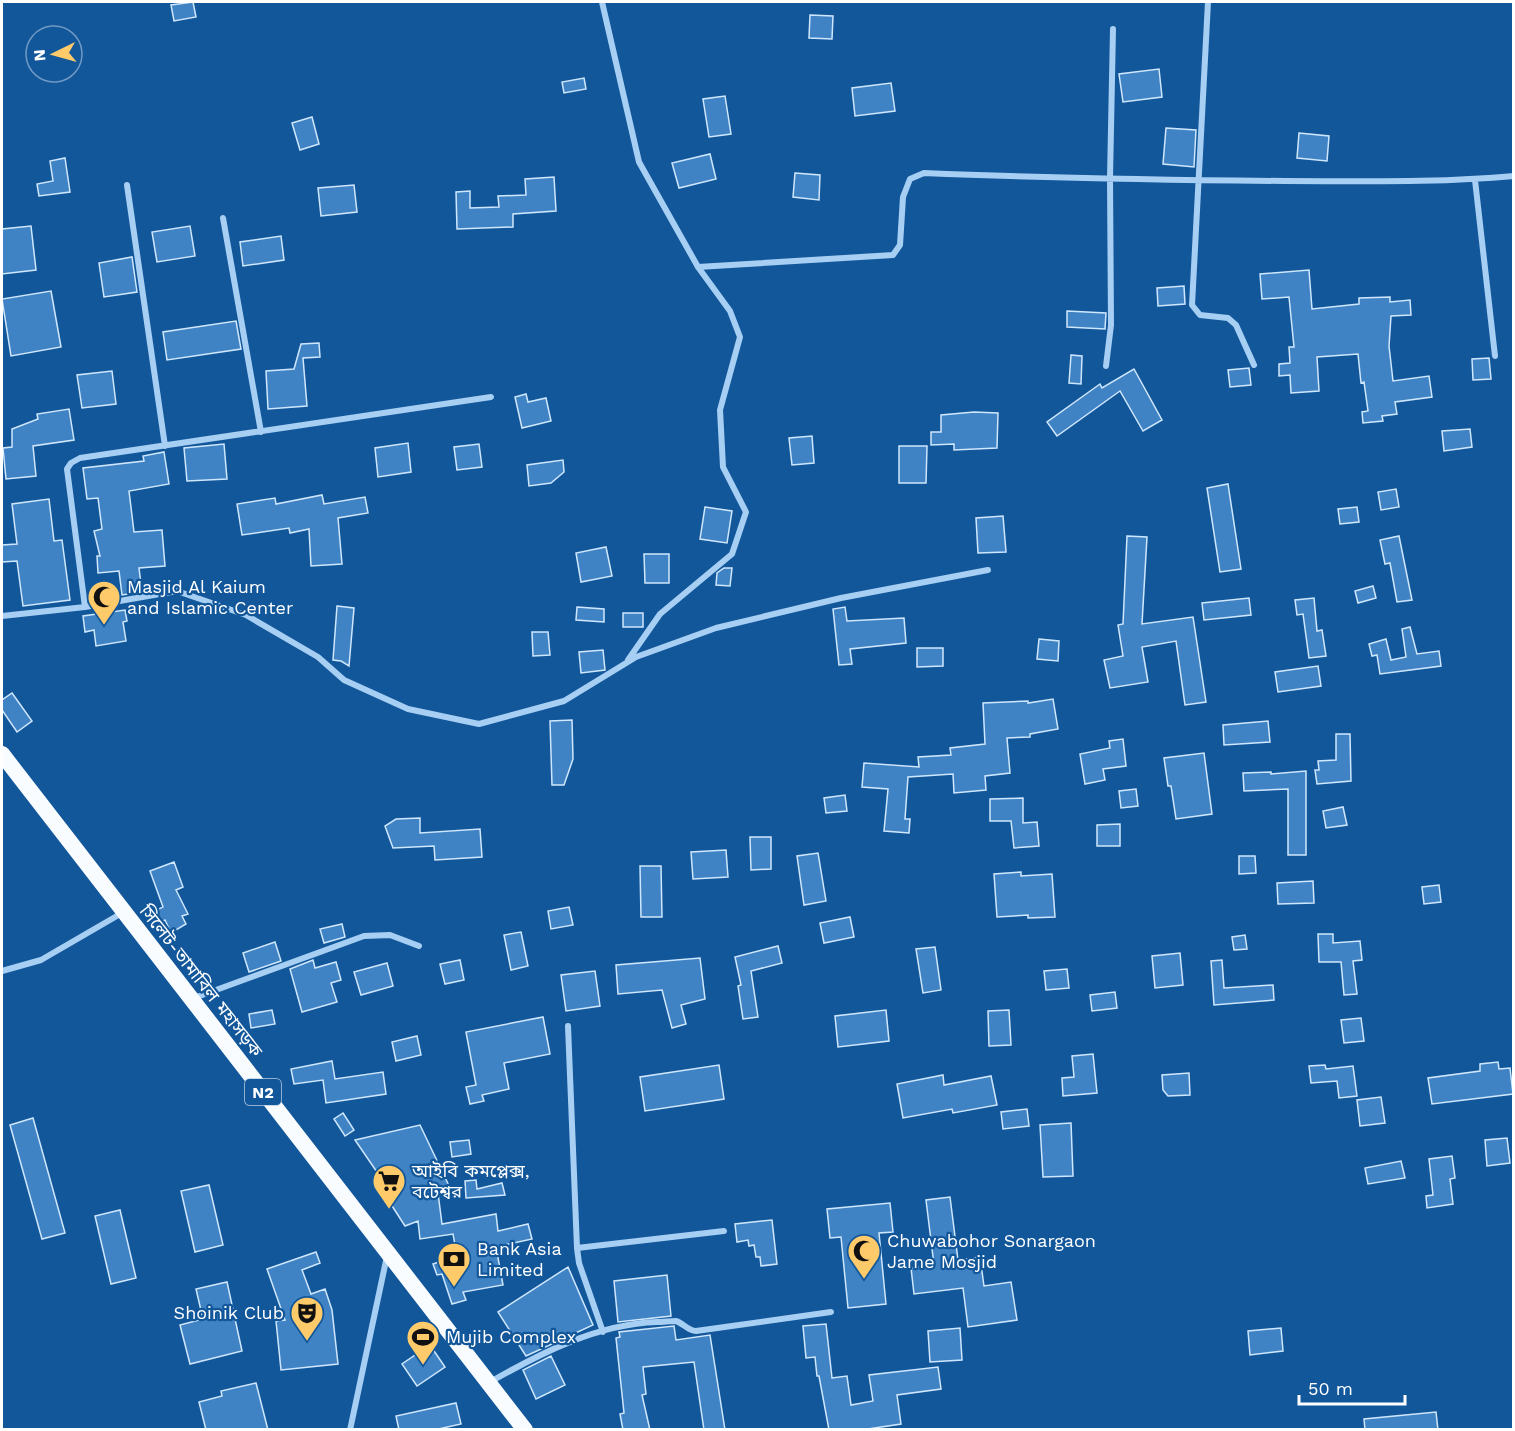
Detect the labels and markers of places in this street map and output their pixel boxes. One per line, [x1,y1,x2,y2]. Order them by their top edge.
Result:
place label: Masjid Al Kaium and Islamic Center [127,576,293,618]
mosque icon: Masjid Al Kaium and Islamic Center [86,579,122,626]
place label: আইবি কমপ্লেক্স, বটেশ্বর [411,1160,530,1202]
supermarket icon: আইবি কমপ্লেক্স, বটেশ্বর [371,1163,407,1210]
place label: Chuwabohor Sonargaon Jame Mosjid [887,1230,1096,1272]
mosque icon: Chuwabohor Sonargaon Jame Mosjid [846,1233,882,1280]
place label: Bank Asia Limited [477,1238,562,1280]
bank icon: Bank Asia Limited [436,1241,472,1288]
theatre icon: Shoinik Club [289,1295,325,1342]
place label: Shoinik Club [174,1302,284,1323]
sports icon: Mujib Complex [405,1319,441,1366]
place label: Mujib Complex [446,1326,576,1347]

